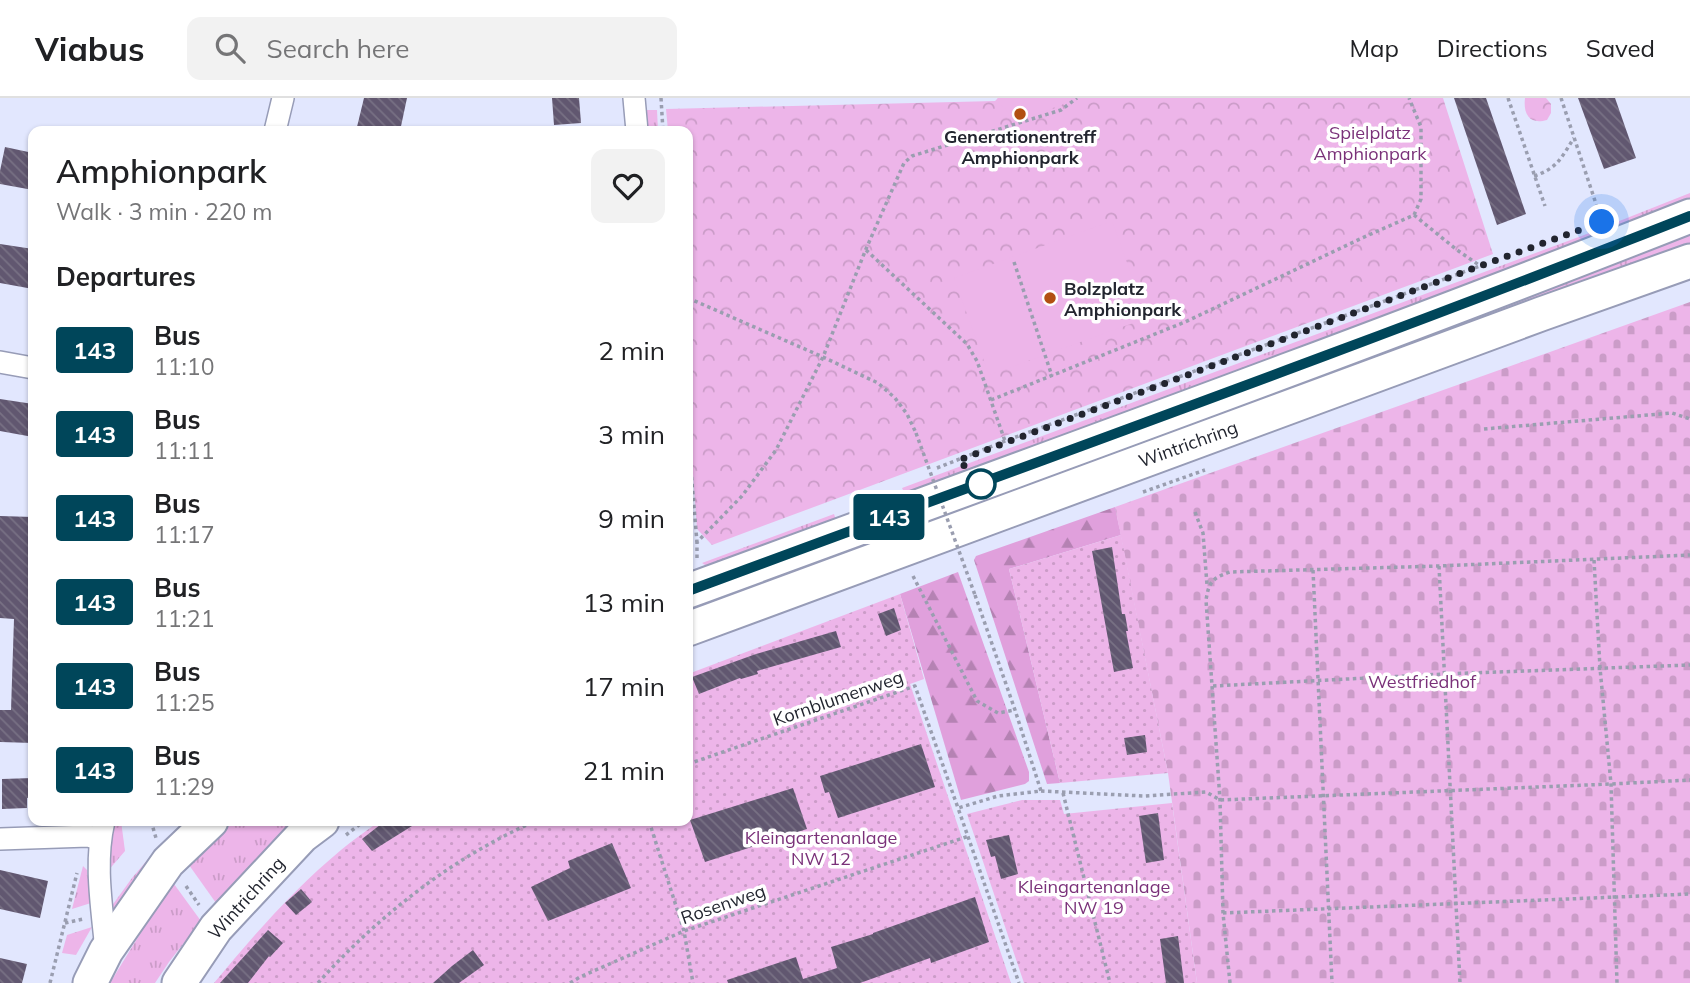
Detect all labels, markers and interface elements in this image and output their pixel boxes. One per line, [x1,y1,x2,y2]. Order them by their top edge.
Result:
search box [187,17,677,80]
text: Viabus [35,28,145,69]
icon: search [211,29,249,67]
text: Search here [267,32,409,65]
text: Map [1349,33,1399,63]
text: Directions [1437,33,1548,63]
text: Saved [1586,33,1655,63]
marker: Generationentreff Amphionpark [1012,106,1028,122]
park label: Spielplatz Amphionpark [1314,121,1427,165]
place label: Generationentreff Amphionpark [944,125,1096,169]
button: heart [591,149,665,223]
text: Amphionpark [56,150,267,191]
text: Walk · 3 min · 220 m [56,197,273,226]
your location [1584,204,1619,239]
text: Departures [56,260,196,293]
place label: Bolzplatz Amphionpark [1064,277,1182,321]
marker: Bolzplatz Amphionpark [1042,290,1058,306]
text: Bus [154,319,200,352]
text: 2 min [598,334,665,367]
text: 143 [73,335,116,365]
text: 11:10 [154,352,214,381]
text: Bus [154,403,200,436]
street label: Wintrichring [1135,415,1241,473]
text: 3 min [598,418,665,451]
text: 143 [73,419,116,449]
text: 11:11 [154,436,214,465]
unlabelled marker [966,469,996,499]
text: Bus [154,487,200,520]
line badge: 143 [849,494,929,540]
text: 9 min [598,502,665,535]
text: 143 [867,502,911,532]
text: 143 [73,503,116,533]
text: 11:17 [154,520,214,549]
text: Bus [154,571,200,604]
text: 13 min [583,586,665,619]
text: 143 [73,587,116,617]
text: 11:21 [154,604,214,633]
text: Bus [154,655,200,688]
street label: Kornblumenweg [770,665,906,731]
text: 17 min [583,670,665,703]
park label: Westfriedhof [1368,670,1477,693]
text: 143 [73,671,116,701]
text: 11:25 [154,688,214,717]
text: Bus [154,739,200,772]
text: 21 min [583,754,665,787]
text: 143 [73,755,116,785]
text: 11:29 [154,772,214,801]
park label: Kleingartenanlage NW 12 [745,826,897,870]
street label: Wintrichring [203,852,289,944]
park label: Kleingartenanlage NW 19 [1018,875,1170,919]
street label: Rosenweg [678,879,768,929]

